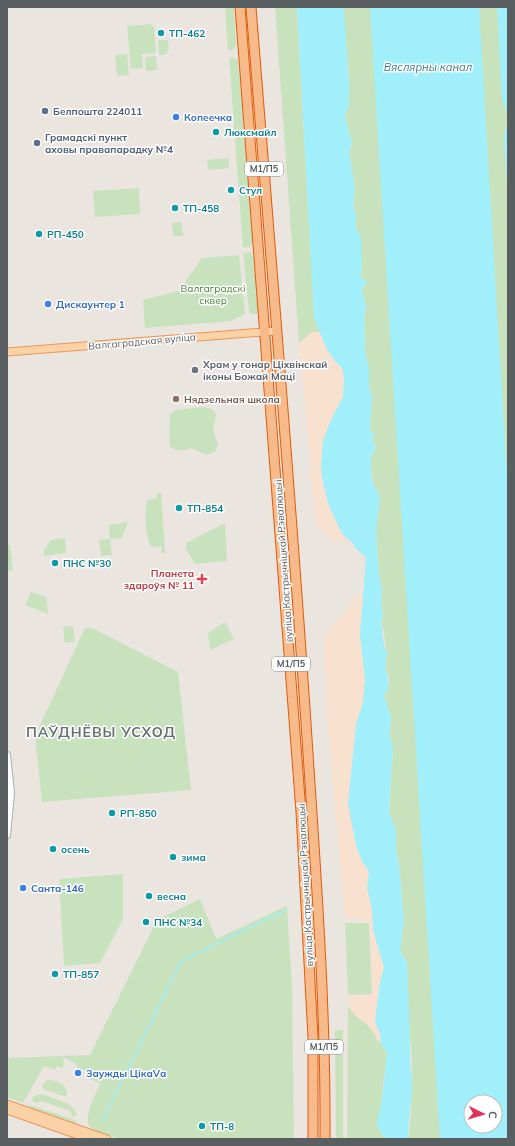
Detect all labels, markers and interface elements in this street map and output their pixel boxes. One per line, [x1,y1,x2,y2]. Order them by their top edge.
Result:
place label: ТП-462 [169,27,205,40]
marker: ТП-462 [156,28,166,38]
water label: Вяслярны канал [384,60,473,74]
place label: Белпошта 224011 [53,105,142,118]
marker: Белпошта 224011 [40,106,50,116]
place label: Копеечка [184,111,232,124]
marker: Копеечка [171,112,181,122]
place label: Люксмайл [224,126,277,139]
marker: Люксмайл [211,127,221,137]
place label: Грамадскі пункт аховы правапарадку №4 [45,131,173,156]
marker: Грамадскі пункт аховы правапарадку №4 [32,138,42,148]
road number: М1/П5 [245,162,283,176]
place label: Стул [239,184,262,197]
marker: Стул [226,185,236,195]
place label: ТП-458 [183,202,219,215]
marker: ТП-458 [170,203,180,213]
place label: РП-450 [47,228,84,241]
marker: РП-450 [34,229,44,239]
park label: Валгаградскі сквер [181,282,245,307]
place label: Дискаунтер 1 [56,298,125,311]
marker: Дискаунтер 1 [43,299,53,309]
street label: Валгаградская вуліца [88,330,196,353]
place label: Храм у гонар Ціхвінскай іконы Божай Маці [202,358,327,383]
marker: Храм у гонар Ціхвінскай іконы Божай Маці [190,365,200,375]
place label: Нядзельная школа [184,393,280,406]
marker: Нядзельная школа [171,394,181,404]
street label: вуліца Кастрычніцкай Рэвалюцыі [271,479,296,643]
place label: ТП-854 [187,502,223,515]
marker: ТП-854 [174,503,184,513]
place label: ПНС №30 [63,557,111,570]
marker: ПНС №30 [50,558,60,568]
place label: Планета здароўя № 11 [124,567,194,592]
marker: Планета здароўя № 11 [197,574,207,584]
road number: М1/П5 [272,657,310,671]
district label: ПАЎДНЁВЫ УСХОД [26,723,176,741]
street label: вуліца Кастрычніцкай Рэвалюцыі [295,803,316,967]
place label: РП-850 [120,807,157,820]
marker: РП-850 [107,808,117,818]
place label: осень [61,843,90,856]
marker: осень [48,844,58,854]
place label: зима [181,851,206,864]
marker: зима [168,852,178,862]
place label: Санта-146 [31,882,84,895]
marker: Санта-146 [18,883,28,893]
place label: весна [157,890,186,903]
marker: весна [144,891,154,901]
place label: ПНС №34 [154,916,202,929]
marker: ПНС №34 [141,917,151,927]
place label: ТП-857 [63,968,99,981]
marker: ТП-857 [50,969,60,979]
road number: М1/П5 [305,1040,343,1054]
place label: Заужды ЦікаVа [86,1067,166,1080]
marker: Заужды ЦікаVа [73,1068,83,1078]
north arrow [463,1094,503,1134]
text: С [486,1111,500,1120]
place label: ТП-8 [210,1120,234,1133]
marker: ТП-8 [197,1121,207,1131]

